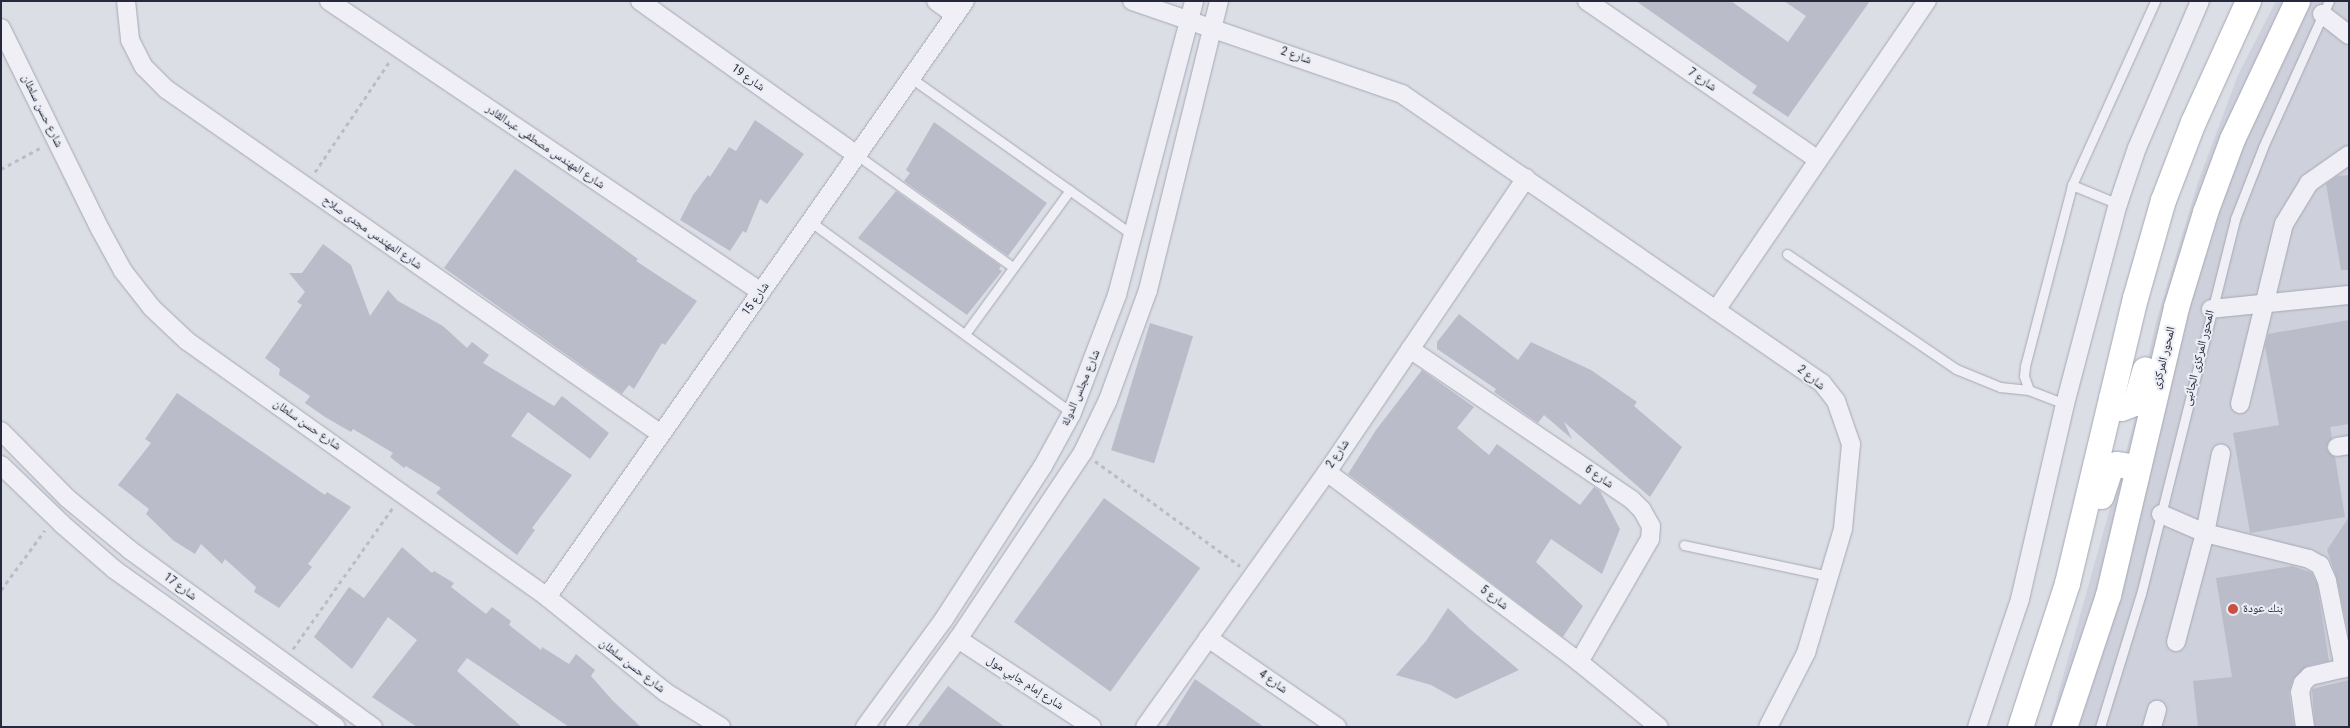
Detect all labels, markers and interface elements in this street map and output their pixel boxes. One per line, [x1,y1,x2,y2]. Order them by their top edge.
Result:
street label: شارع 2 [1279,44,1313,68]
street label: شارع 19 [729,61,767,95]
street label: شارع 7 [1685,65,1719,95]
street label: شارع حسن سلطان [18,72,66,150]
street label: شارع المهندس مصطفى عبدالقادر [483,102,607,192]
street label: شارع المهندس مجدى صلاح [319,193,425,273]
street label: شارع 15 [739,280,773,318]
street label: المحور المركزى الجانبى [2180,309,2218,407]
street label: المحور المركزى [2149,325,2179,391]
street label: شارع مجلس الدولة [1058,348,1104,428]
street label: شارع 2 [1794,362,1828,394]
street label: شارع حسن سلطان [270,396,344,454]
street label: شارع 2 [1323,437,1353,471]
street label: شارع 6 [1582,462,1616,492]
street label: شارع 17 [161,570,199,604]
street label: شارع 5 [1477,583,1511,613]
place label: بنك عودة [2243,602,2283,616]
marker: بنك عودة [2227,603,2239,615]
street label: شارع حسن سلطان [596,636,668,696]
street label: شارع إمام جابي مول [984,653,1066,713]
street label: شارع 4 [1256,667,1290,697]

